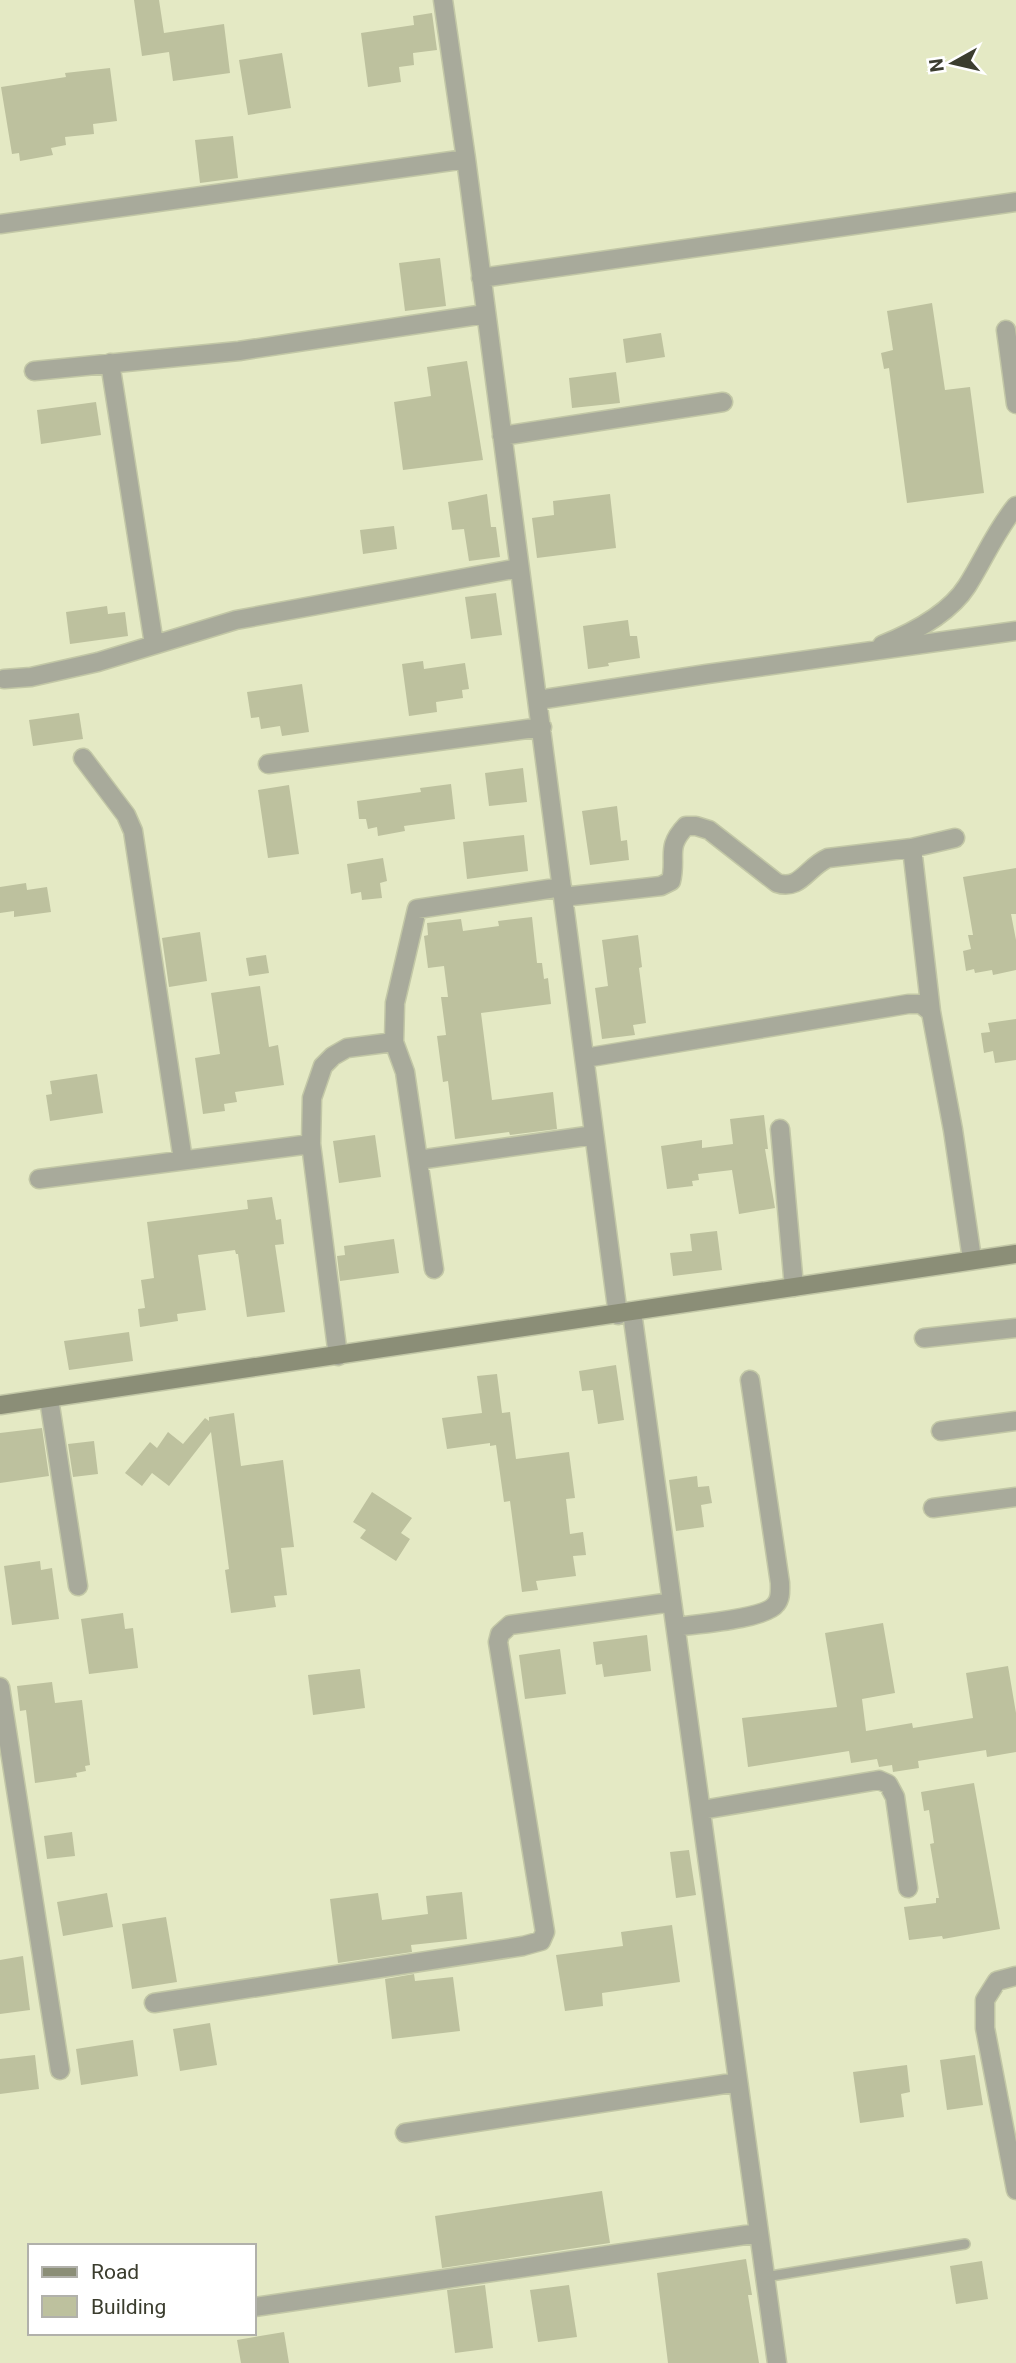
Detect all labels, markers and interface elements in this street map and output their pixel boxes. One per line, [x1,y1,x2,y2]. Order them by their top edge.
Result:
north arrow [918,28,988,98]
text: N [924,57,949,74]
legend [28,2244,256,2335]
text: Road [91,2260,139,2284]
text: Building [91,2295,166,2319]

